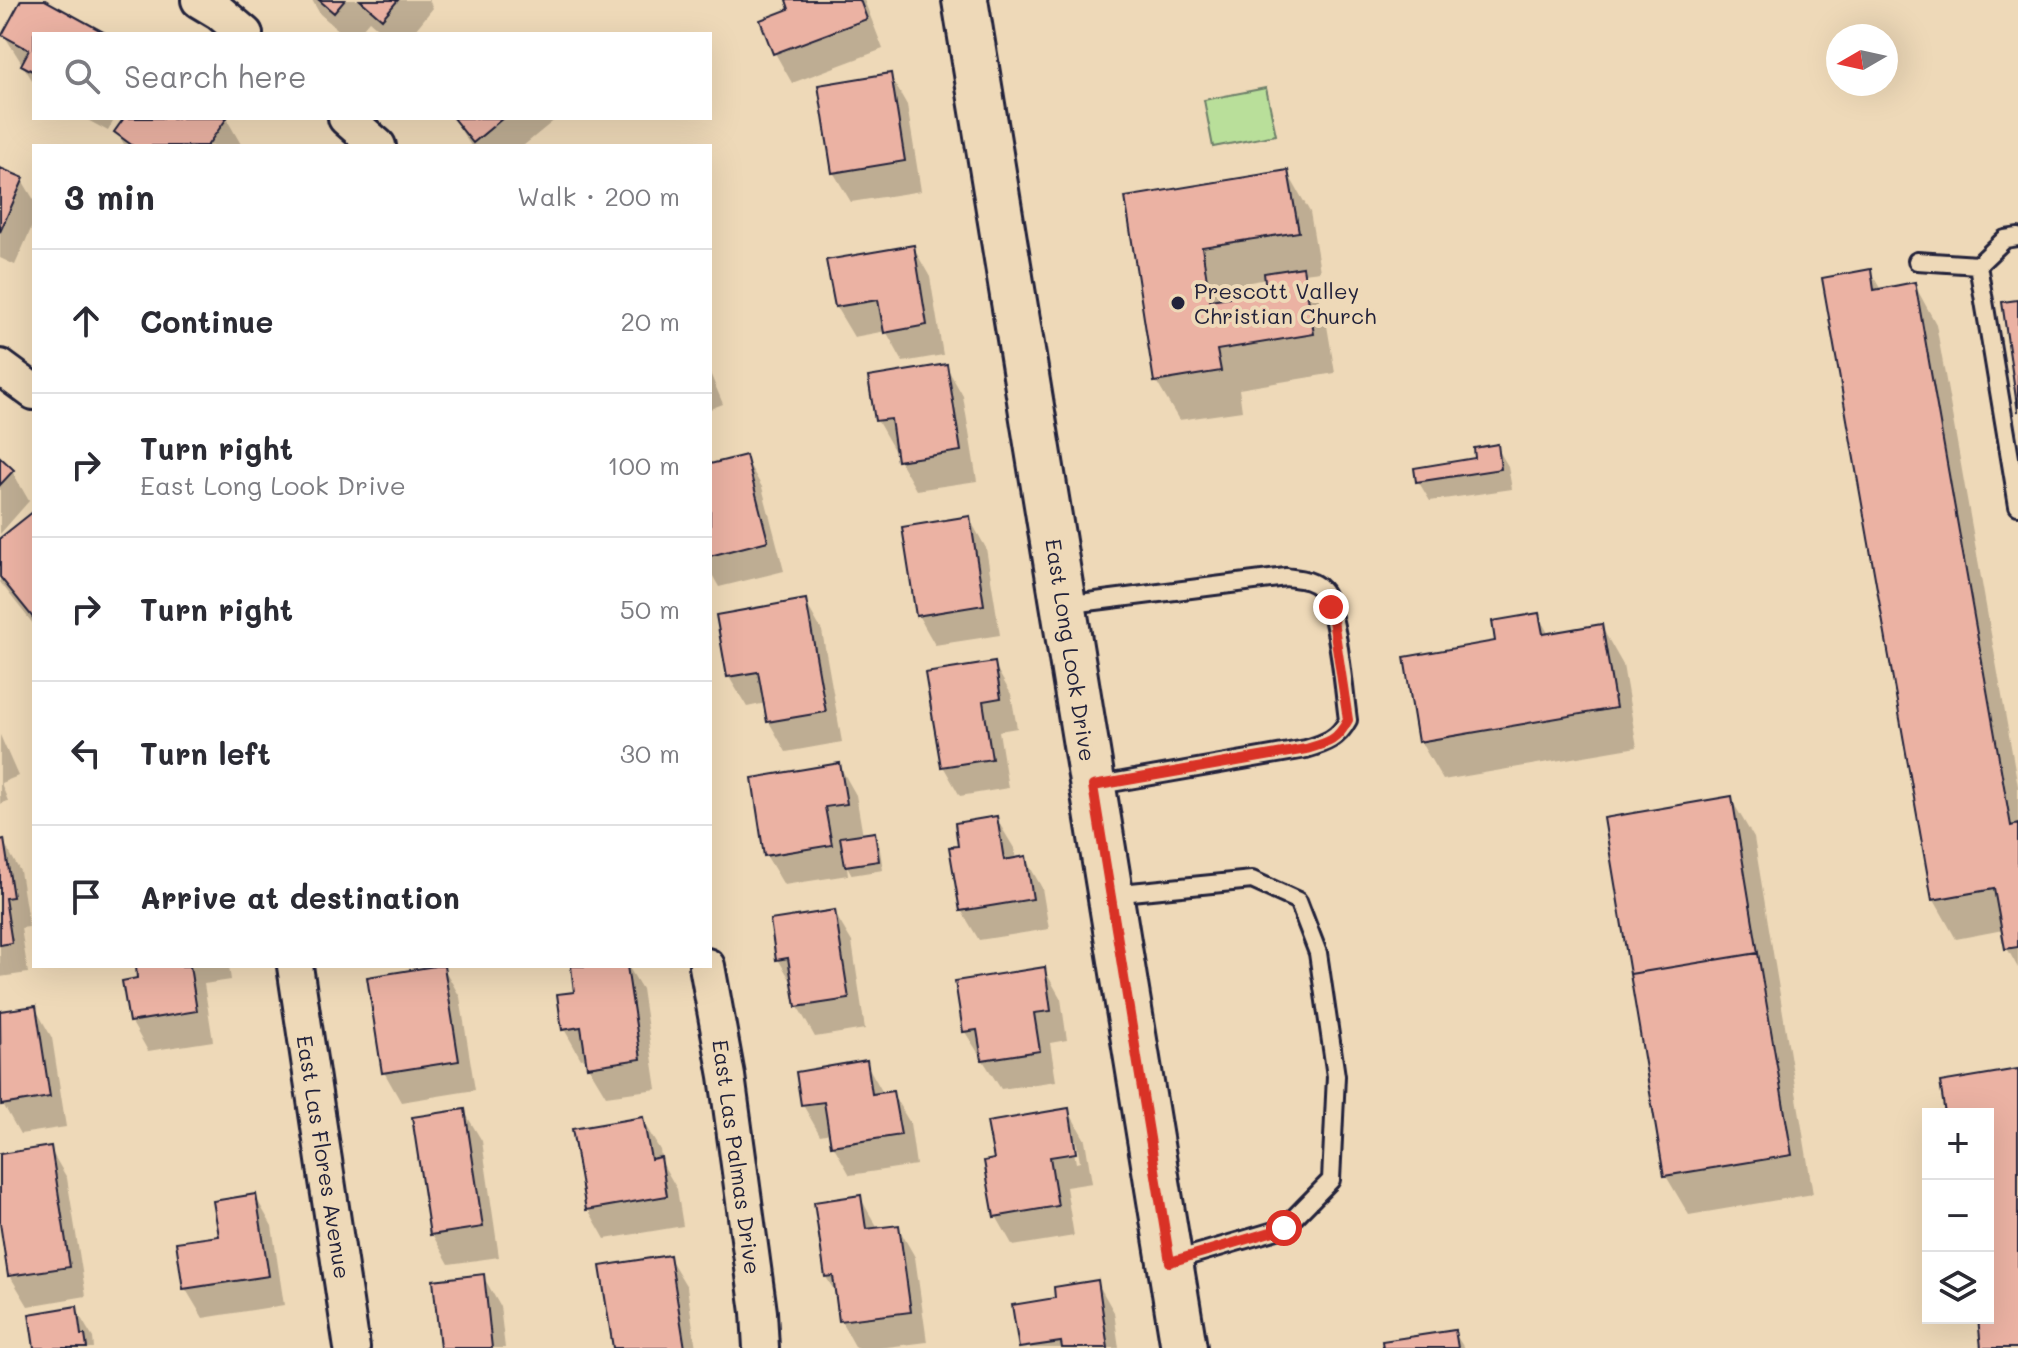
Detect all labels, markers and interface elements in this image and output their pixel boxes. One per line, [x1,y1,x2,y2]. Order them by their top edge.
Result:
north arrow [1826,24,1898,96]
search box [32,32,712,120]
icon: search [60,54,104,98]
text: Search here [124,56,307,96]
text: 3 min [64,174,155,219]
text: Walk · 200 m [517,179,680,213]
place label: Prescott Valley Christian Church [1194,276,1376,330]
marker: Prescott Valley Christian Church [1169,294,1187,312]
icon: ahead [64,299,108,343]
text: Continue [140,301,273,341]
text: 20 m [620,304,680,338]
text: Turn right [140,428,293,468]
icon: right [64,443,108,487]
text: 100 m [607,448,680,482]
text: East Long Look Drive [140,468,406,502]
street label: East Long Look Drive [1039,537,1103,763]
icon: right [64,587,108,631]
text: Turn right [140,589,293,629]
route end [1313,589,1349,625]
text: 50 m [620,592,680,626]
icon: left [64,731,108,775]
text: Turn left [140,733,271,773]
text: 30 m [620,736,680,770]
icon: arrive [64,875,108,919]
text: Arrive at destination [140,877,460,917]
street label: East Las Flores Avenue [290,1033,358,1281]
street label: East Las Palmas Drive [706,1038,768,1276]
map controls [1922,1108,1994,1324]
button: + [1922,1108,1994,1180]
button: − [1922,1180,1994,1252]
route start [1266,1210,1302,1246]
button: layers [1922,1252,1994,1324]

